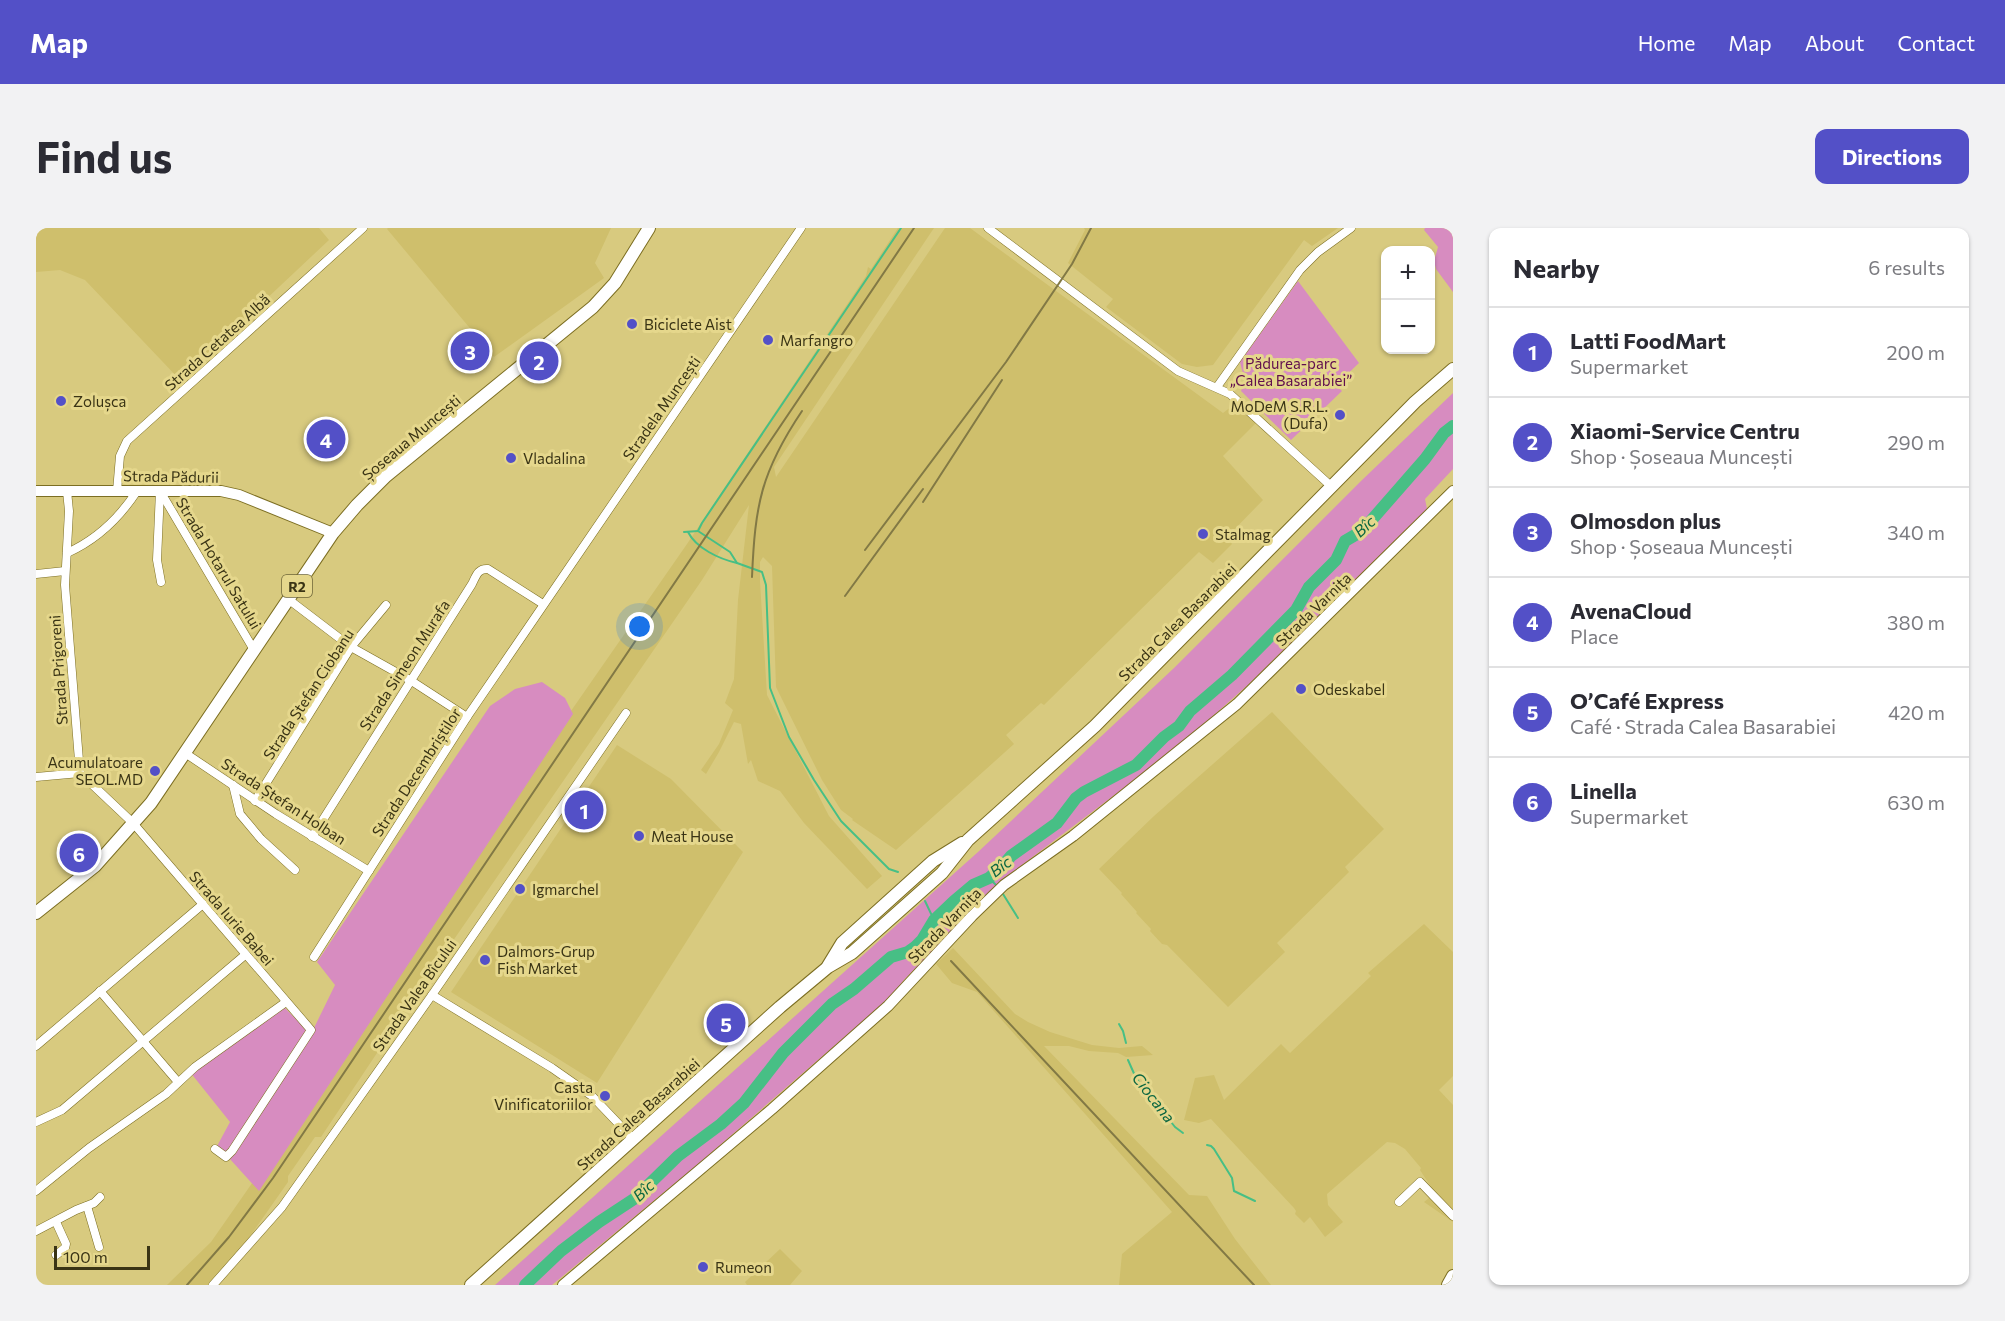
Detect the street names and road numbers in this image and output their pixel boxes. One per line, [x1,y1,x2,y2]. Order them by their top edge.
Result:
street label: Strada Cetatea Albă [161,290,273,394]
street label: Stradela Muncești [618,352,705,465]
street label: Șoseaua Muncești [358,391,465,485]
street label: Strada Pădurii [123,466,219,486]
street label: Strada Hotarul Satului [173,494,265,632]
street label: Strada Calea Basarabiei [1114,559,1240,685]
street label: Strada Varnița [1272,569,1356,651]
road number: R2 [282,575,312,597]
street label: Strada Simeon Murafa [355,596,453,734]
street label: Strada Prigoreni [45,614,71,726]
street label: Strada Ștefan Ciobanu [259,625,359,764]
street label: Strada Decembriștilor [368,704,466,841]
street label: Strada Ștefan Holban [217,754,350,850]
street label: Strada Iurie Babei [186,867,278,969]
street label: Strada Varnița [904,884,986,968]
street label: Strada Valea Bîcului [368,935,460,1055]
street label: Strada Calea Basarabiei [573,1054,703,1174]

